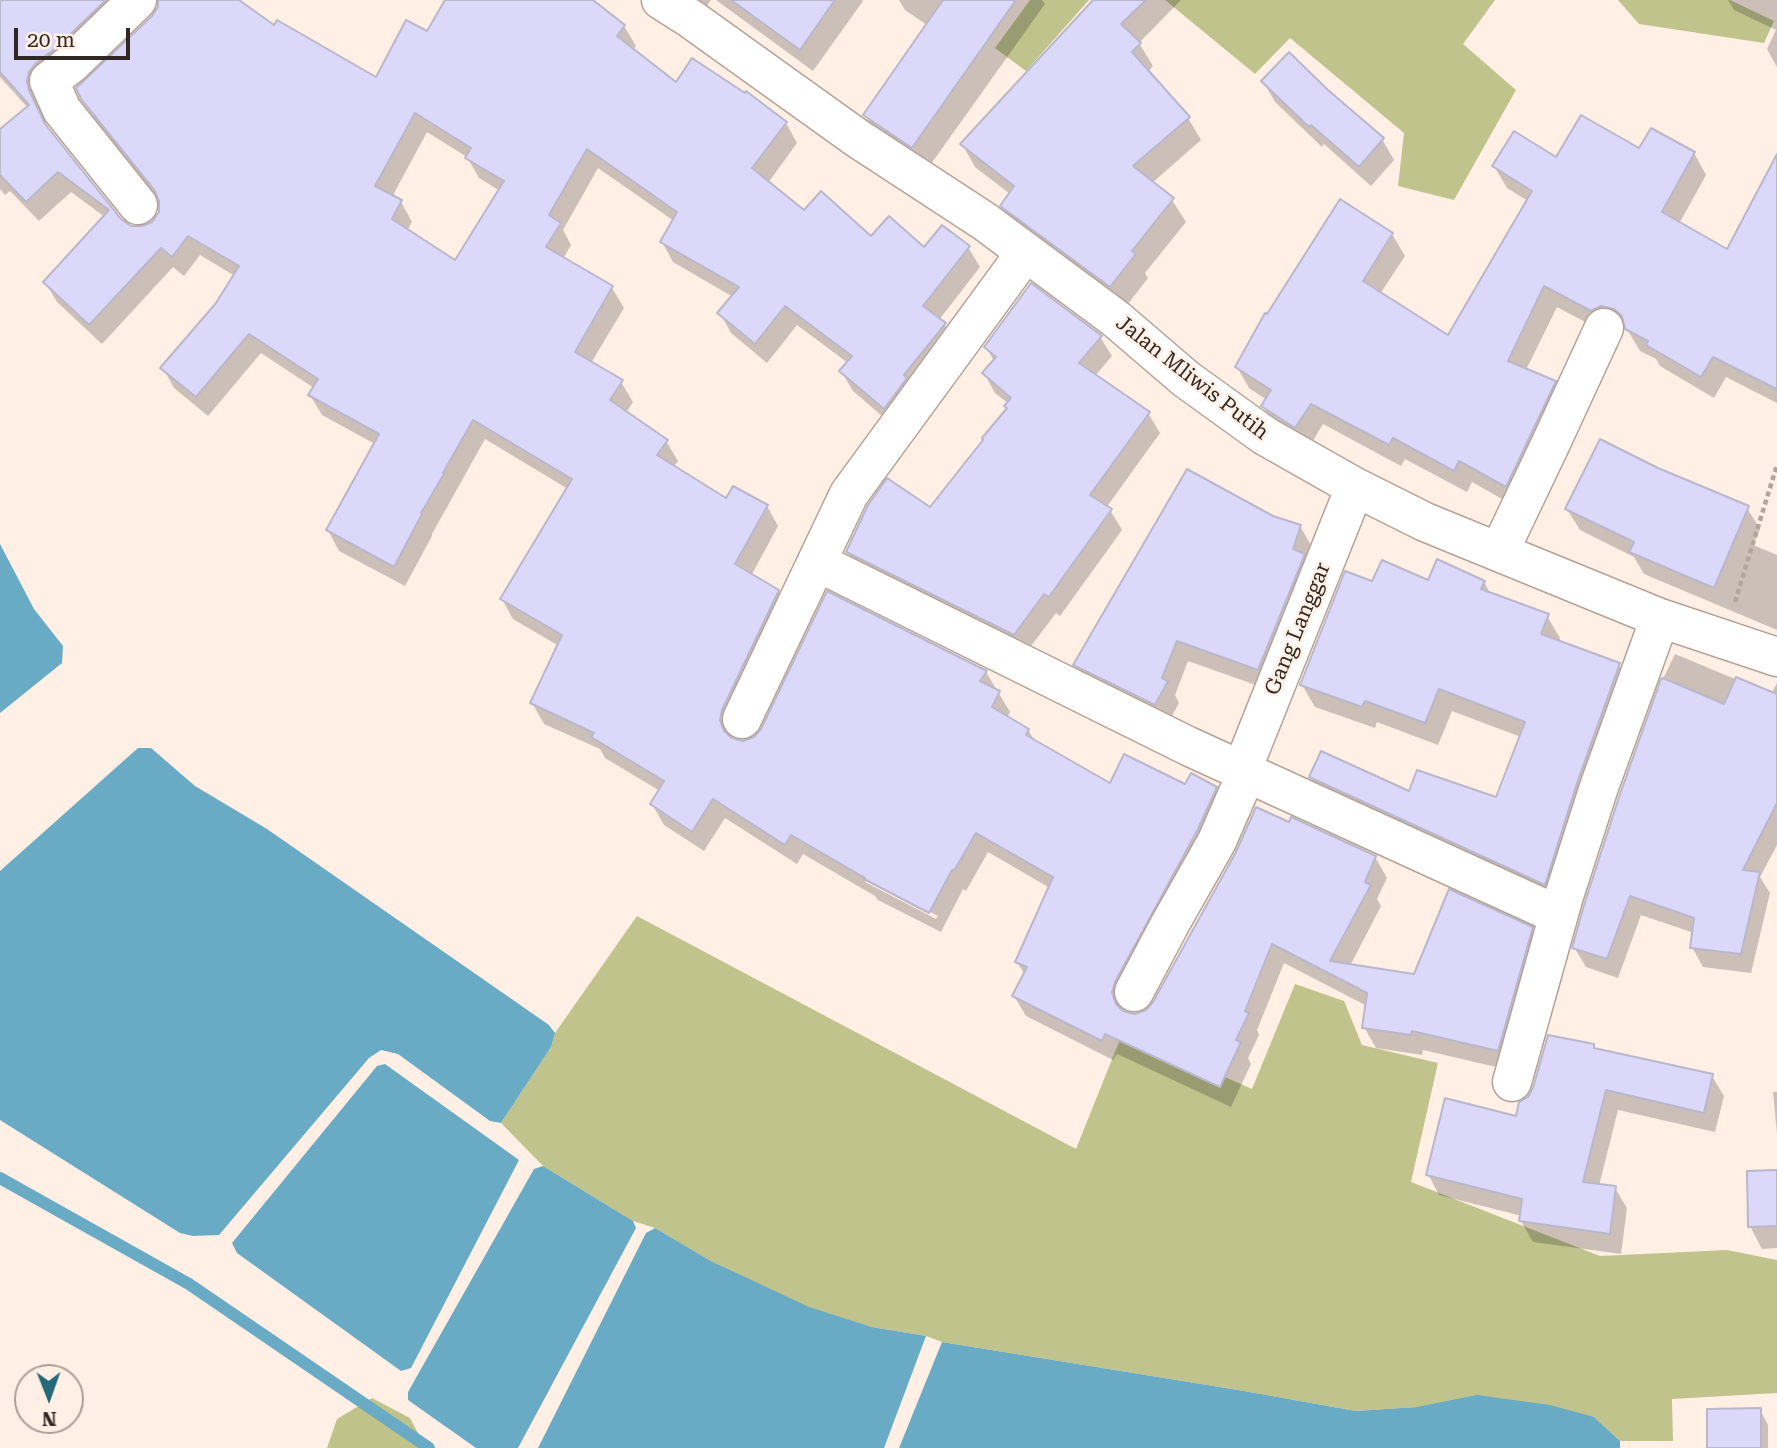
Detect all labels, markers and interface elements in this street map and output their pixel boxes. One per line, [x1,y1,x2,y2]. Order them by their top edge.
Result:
scale bar [18,14,133,58]
text: 20 m [27,28,75,52]
street label: Jalan Mliwis Putih [1111,310,1273,446]
street label: Gang Langgar [1260,559,1336,699]
north arrow [14,1364,84,1434]
text: N [42,1407,57,1430]

